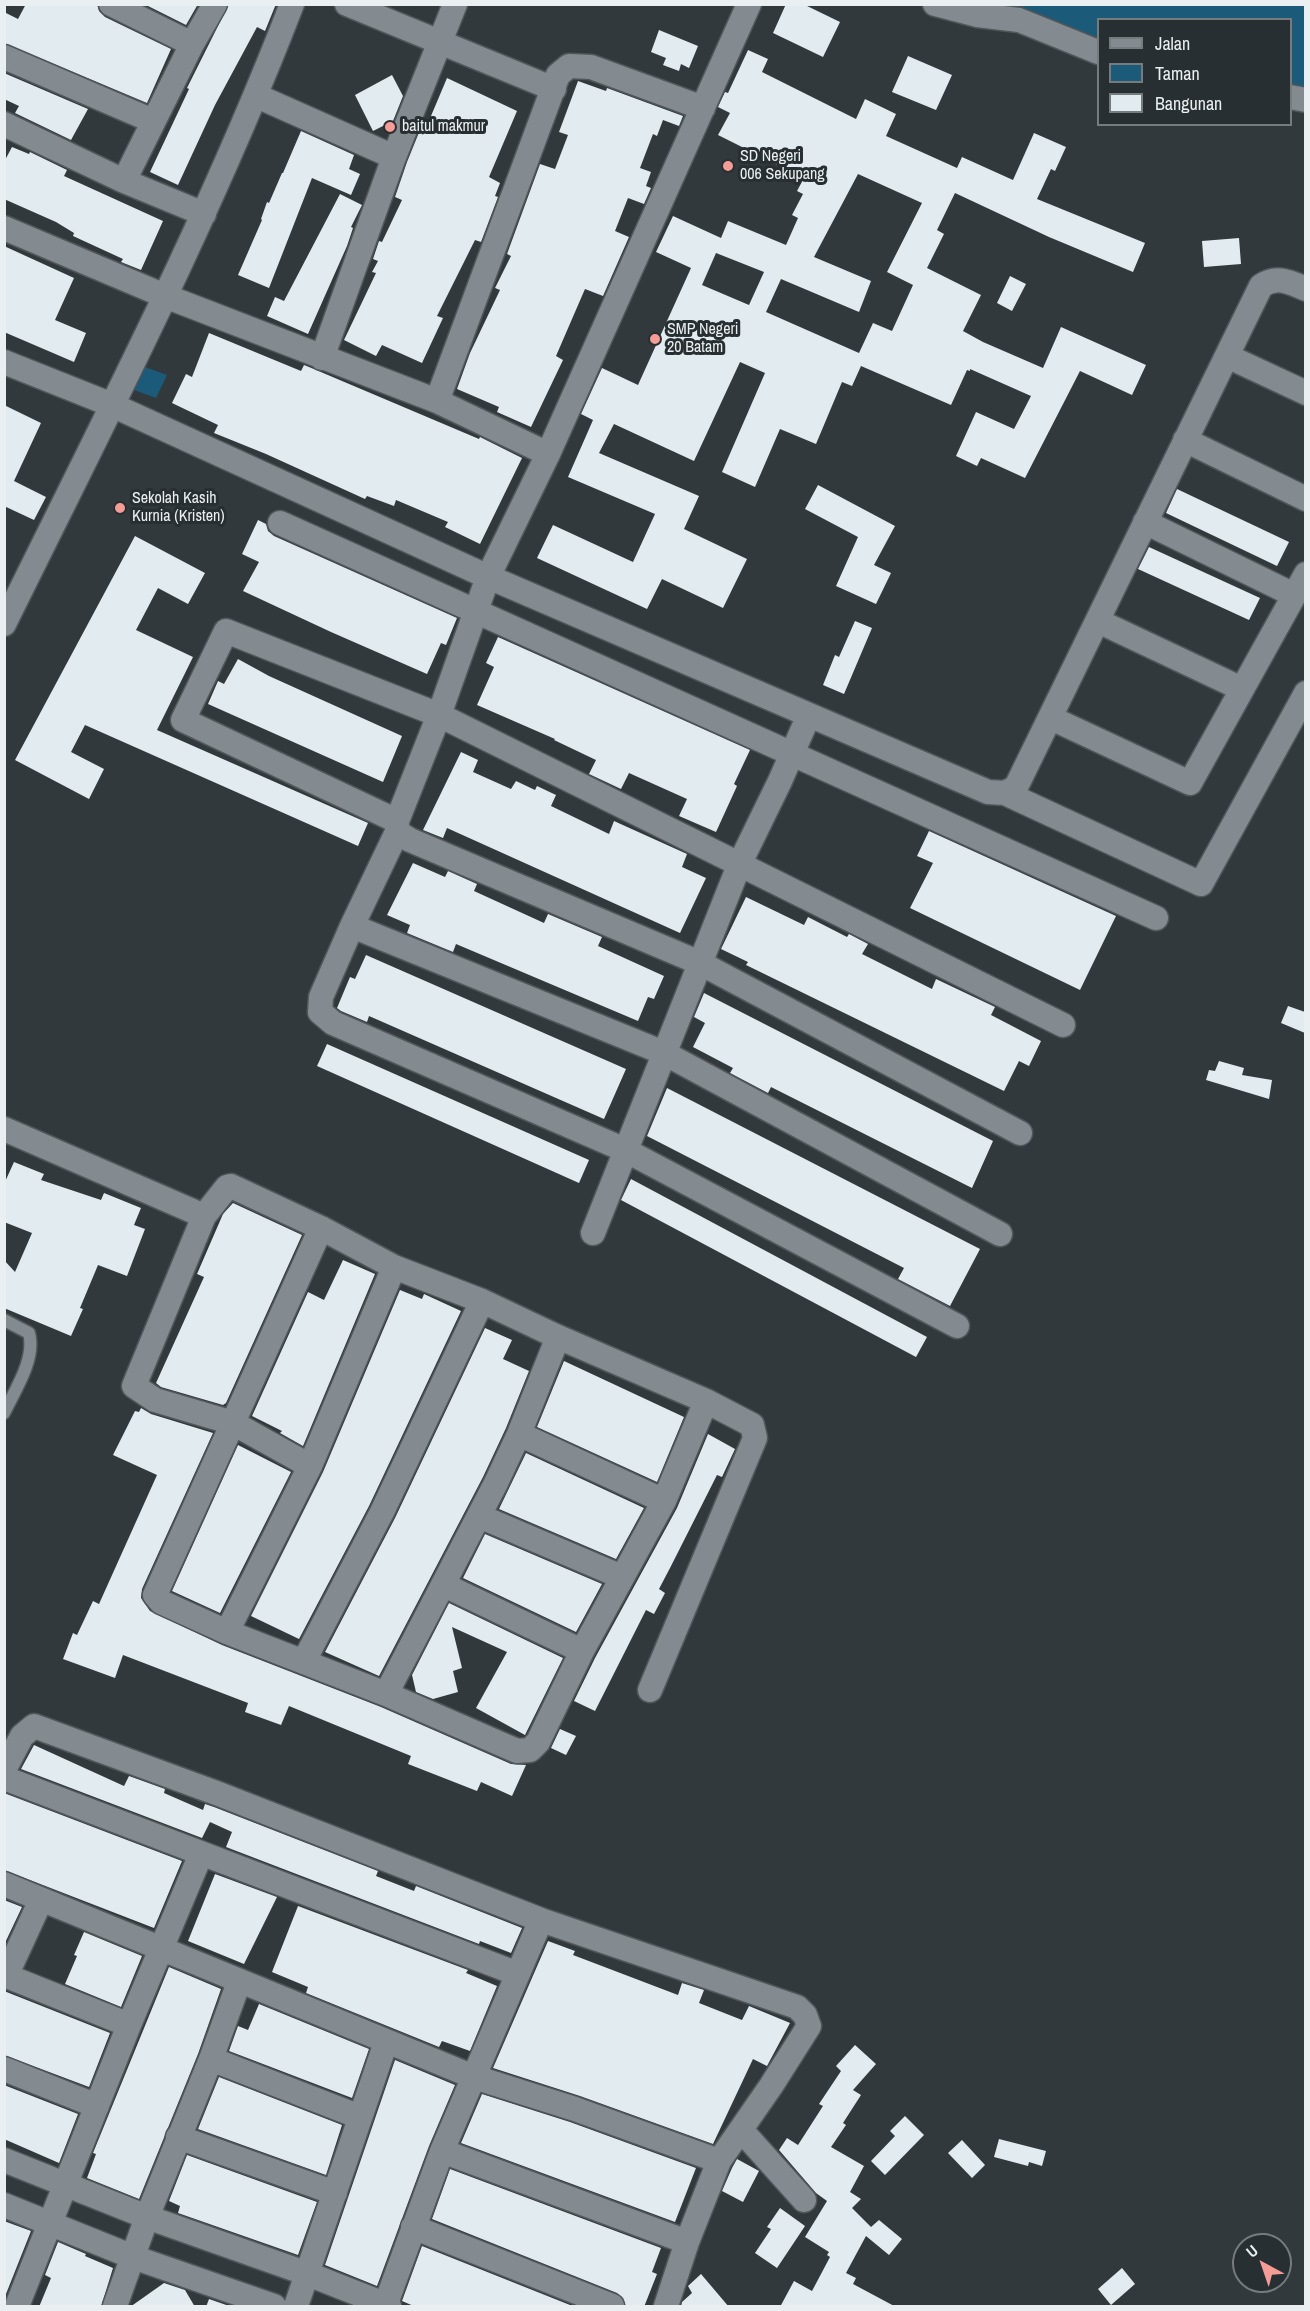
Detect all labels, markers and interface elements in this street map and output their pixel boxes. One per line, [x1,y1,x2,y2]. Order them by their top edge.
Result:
legend [1097,18,1292,126]
text: Jalan [1155,31,1190,56]
text: Taman [1155,61,1200,86]
text: Bangunan [1155,91,1222,116]
place label: baitul makmur [402,117,485,137]
marker: baitul makmur [383,120,397,134]
place label: SD Negeri 006 Sekupang [740,147,825,185]
marker: SD Negeri 006 Sekupang [721,159,735,173]
place label: SMP Negeri 20 Batam [667,320,738,358]
marker: SMP Negeri 20 Batam [648,332,662,346]
place label: Sekolah Kasih Kurnia (Kristen) [132,489,225,527]
marker: Sekolah Kasih Kurnia (Kristen) [113,501,127,515]
north arrow [1232,2233,1292,2293]
text: U [1241,2239,1262,2262]

